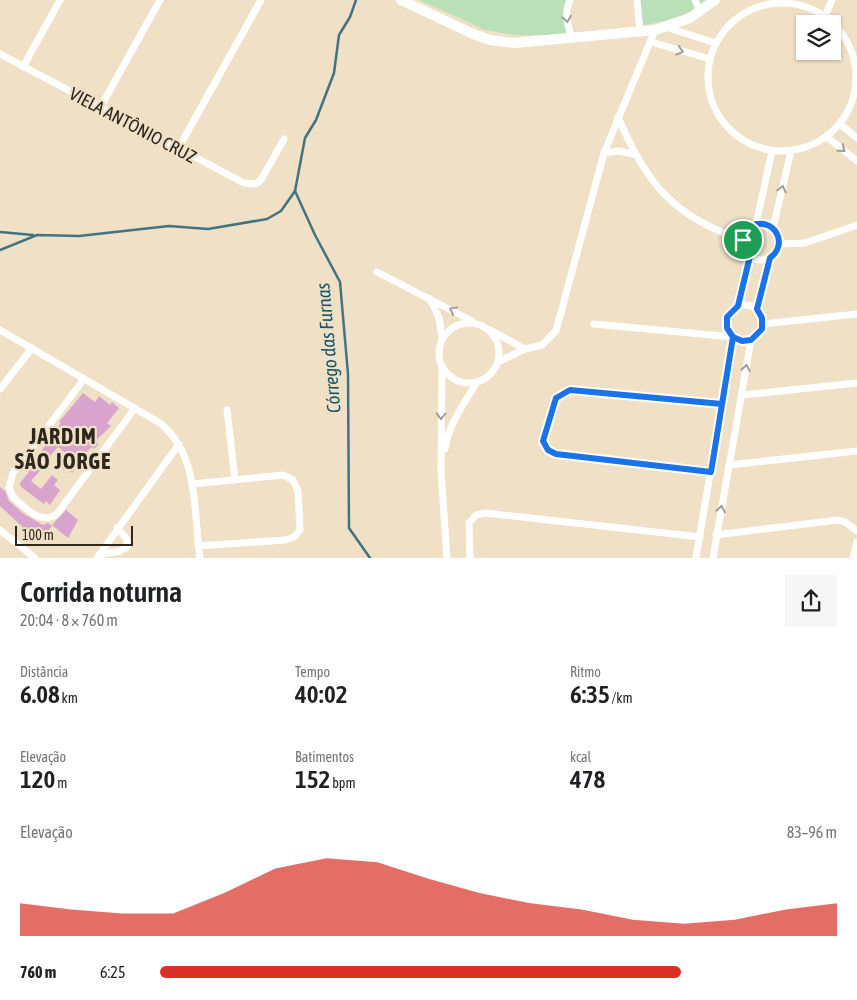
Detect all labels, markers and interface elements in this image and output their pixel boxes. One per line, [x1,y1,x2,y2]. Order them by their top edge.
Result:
one-way arrow [562,15,572,24]
map controls [796,15,841,60]
button: layers [796,15,841,60]
one-way arrow [676,45,684,55]
street label: VIELA ANTÔNIO CRUZ [66,83,200,167]
one-way arrow [836,144,845,152]
one-way arrow [776,185,787,194]
pin [722,219,764,261]
icon: arrive [729,226,757,254]
water label: Córrego das Furnas [311,282,345,414]
one-way arrow [449,307,458,317]
one-way arrow [741,363,751,372]
one-way arrow [436,412,446,420]
district label: JARDIM SÃO JORGE [15,423,111,474]
one-way arrow [715,505,725,514]
scale bar [15,522,132,546]
text: 100 m [22,527,54,543]
button: share [785,575,837,627]
text: Corrida noturna [20,576,182,608]
text: 20:04 · 8 × 760 m [20,611,118,629]
text: Distância [20,664,68,680]
text: Tempo [295,664,330,680]
text: Ritmo [570,664,601,680]
text: 6.08 [20,680,60,708]
text: 40:02 [295,680,347,708]
text: 6:35 [570,680,610,708]
text: km [60,690,78,706]
text: /km [610,690,633,706]
text: Elevação [20,749,66,765]
text: Batimentos [295,749,354,765]
text: kcal [570,749,591,765]
text: 120 [20,765,55,793]
text: 152 [295,765,330,793]
text: 478 [570,765,605,793]
text: m [55,775,67,791]
text: bpm [330,775,356,791]
text: Elevação [20,823,73,841]
text: 83–96 m [787,823,837,841]
text: 760 m [20,963,56,981]
text: 6:25 [100,963,125,981]

